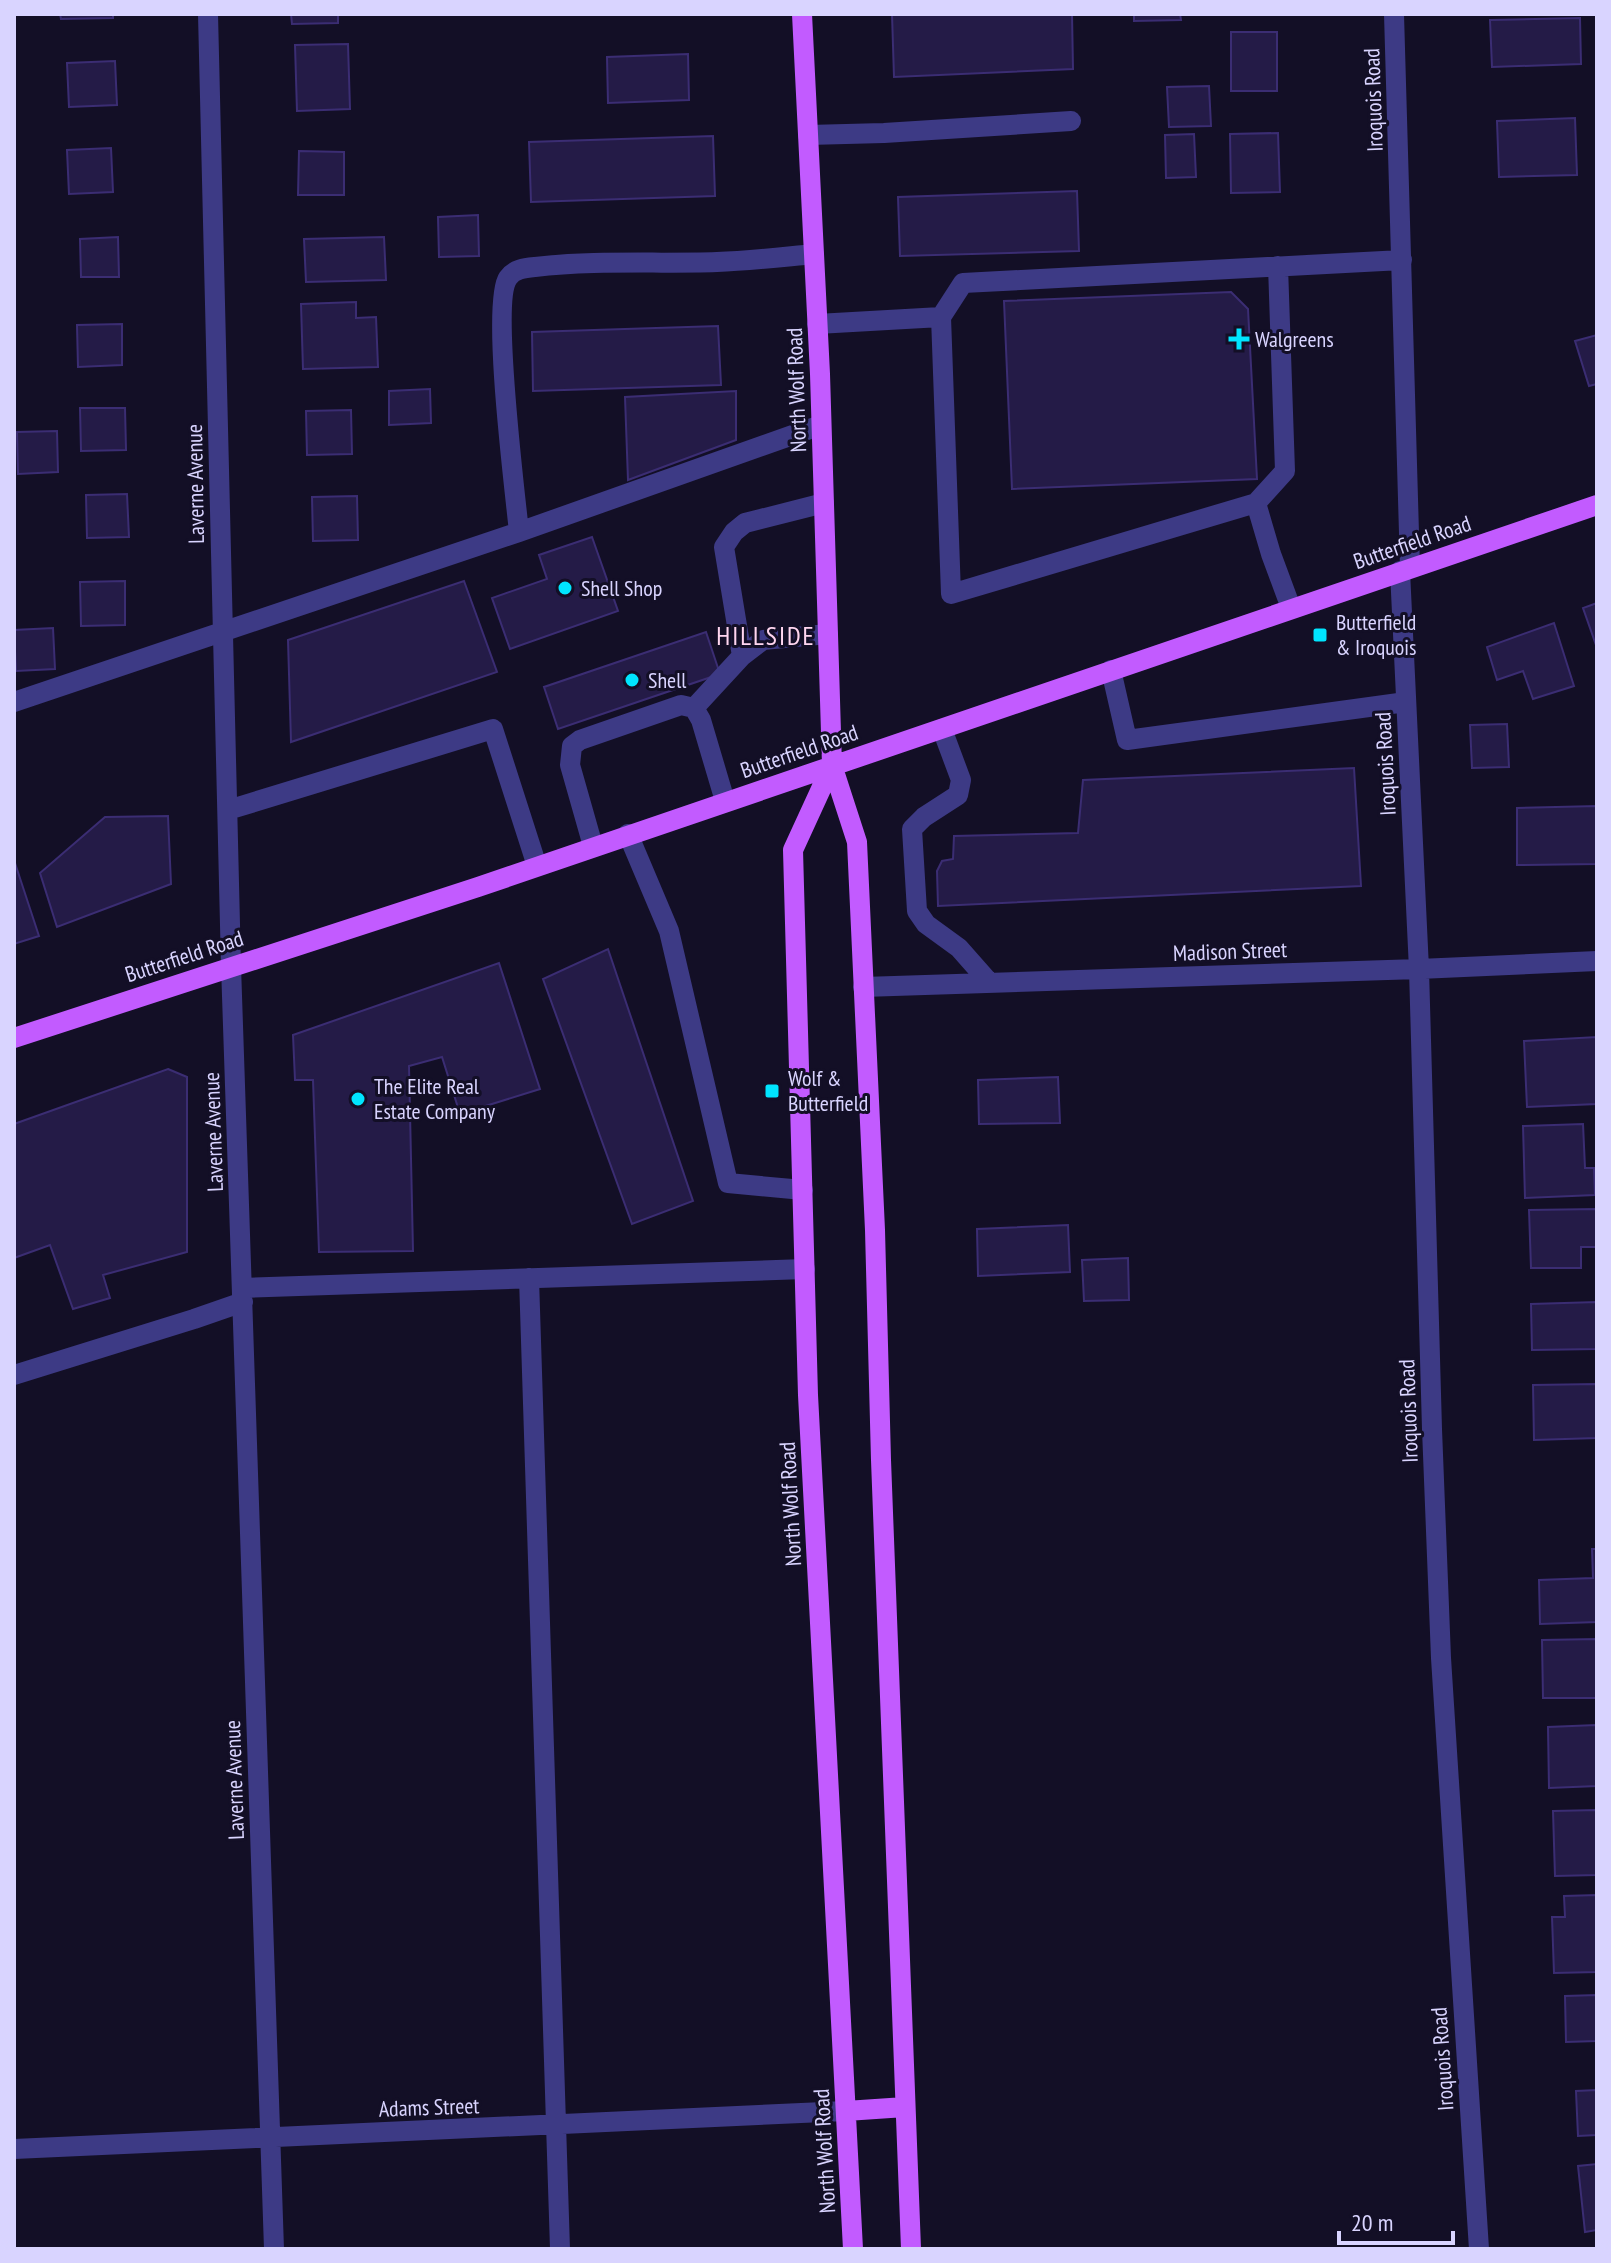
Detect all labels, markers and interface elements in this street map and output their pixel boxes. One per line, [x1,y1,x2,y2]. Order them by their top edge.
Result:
street label: Iroquois Road [1357,48,1389,152]
place label: Walgreens [1255,325,1334,353]
street label: North Wolf Road [780,327,812,453]
marker: Walgreens [1230,330,1248,348]
street label: Laverne Avenue [180,424,210,544]
street label: Butterfield Road [1350,509,1474,575]
place label: Shell Shop [581,574,662,602]
marker: Shell Shop [556,579,574,597]
place label: Butterfield & Iroquois [1336,608,1417,661]
district label: HILLSIDE [716,619,816,652]
marker: Butterfield & Iroquois [1311,626,1329,644]
place label: Shell [648,666,687,694]
marker: Shell [623,671,641,689]
street label: Iroquois Road [1368,712,1402,816]
street label: Butterfield Road [737,718,861,784]
street label: Butterfield Road [121,924,247,988]
street label: Madison Street [1173,935,1287,967]
place label: Wolf & Butterfield [788,1064,868,1117]
street label: Laverne Avenue [197,1072,229,1192]
place label: The Elite Real Estate Company [374,1072,496,1125]
marker: Wolf & Butterfield [763,1082,781,1100]
marker: The Elite Real Estate Company [349,1090,367,1108]
street label: Iroquois Road [1392,1359,1424,1463]
street label: North Wolf Road [773,1441,807,1567]
street label: Laverne Avenue [218,1720,250,1840]
street label: Iroquois Road [1424,2006,1460,2112]
street label: North Wolf Road [807,2088,841,2214]
street label: Adams Street [378,2091,480,2123]
scale bar [1339,2195,1453,2245]
text: 20 m [1351,2207,1393,2238]

